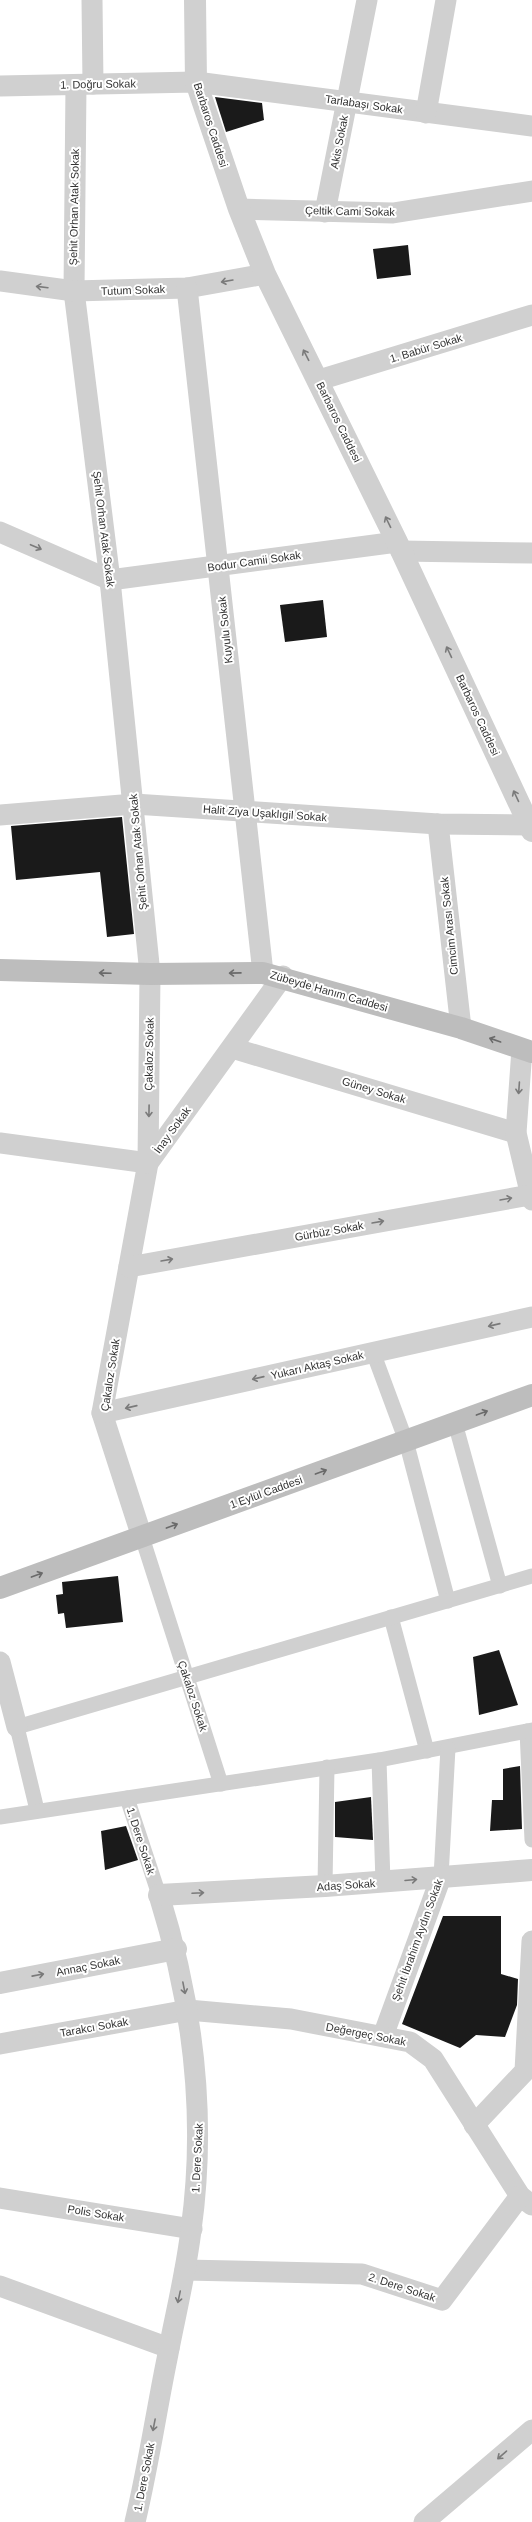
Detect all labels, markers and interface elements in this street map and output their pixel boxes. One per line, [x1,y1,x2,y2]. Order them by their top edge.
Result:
street label: 1. Doğru Sokak [60,77,137,91]
street label: Barbaros Caddesi [192,81,230,169]
street label: Tarlabaşı Sokak [324,93,404,115]
street label: Akis Sokak [328,114,350,170]
street label: Şehit Orhan Atak Sokak [67,148,81,265]
street label: Çeltik Cami Sokak [305,204,396,218]
one-way arrow [221,277,234,285]
one-way arrow [36,283,49,291]
street label: Tutum Sokak [101,283,166,297]
street label: 1. Babür Sokak [388,331,464,365]
one-way arrow [302,349,309,361]
street label: Barbaros Caddesi [314,380,364,464]
street label: Şehit Orhan Atak Sokak [91,470,117,588]
one-way arrow [384,516,391,528]
one-way arrow [29,544,41,551]
street label: Bodur Camii Sokak [207,548,302,573]
street label: Kuyulu Sokak [215,595,234,664]
one-way arrow [445,647,452,659]
street label: Barbaros Caddesi [454,673,502,757]
one-way arrow [511,790,519,802]
street label: Şehit Orhan Atak Sokak [127,793,149,911]
street label: Halit Ziya Uşaklıgil Sokak [203,803,328,823]
street label: Cimcim Arası Sokak [438,876,460,976]
street label: Zübeyde Hanım Caddesi [269,968,389,1014]
one-way arrow [99,969,112,976]
one-way arrow [229,969,242,977]
street label: Çakaloz Sokak [142,1017,156,1091]
one-way arrow [489,1036,502,1043]
street label: Güney Sokak [341,1075,408,1106]
one-way arrow [516,1081,523,1094]
one-way arrow [145,1104,153,1117]
street label: İnay Sokak [151,1104,193,1156]
one-way arrow [499,1195,512,1203]
one-way arrow [371,1218,384,1226]
street label: Gürbüz Sokak [294,1219,365,1243]
one-way arrow [160,1256,173,1264]
one-way arrow [488,1322,501,1330]
street label: Çakaloz Sokak [98,1337,122,1412]
street label: Yukarı Aktaş Sokak [269,1348,365,1382]
one-way arrow [252,1375,265,1383]
one-way arrow [125,1403,138,1411]
one-way arrow [476,1409,488,1417]
one-way arrow [314,1468,326,1476]
street label: 1 Eylül Caddesi [228,1473,304,1511]
one-way arrow [166,1522,178,1530]
one-way arrow [30,1571,42,1579]
street label: Çakaloz Sokak [176,1659,210,1733]
street label: 1. Dere Sokak [125,1806,158,1876]
one-way arrow [405,1876,418,1883]
street label: Adaş Sokak [316,1877,376,1893]
street label: Şehit İbrahim Aydın Sokak [389,1877,445,2003]
one-way arrow [191,1890,204,1897]
street label: Annaç Sokak [55,1954,121,1978]
one-way arrow [31,1971,44,1979]
one-way arrow [180,1981,188,1994]
street label: Tarakcı Sokak [59,2015,130,2039]
street label: Değergeç Sokak [325,2020,408,2048]
street label: 1. Dere Sokak [189,2122,205,2193]
street label: Polis Sokak [67,2203,126,2223]
street label: 2. Dere Sokak [367,2271,437,2304]
one-way arrow [175,2290,183,2303]
one-way arrow [150,2418,158,2431]
street label: 1. Dere Sokak [131,2441,157,2512]
one-way arrow [497,2451,508,2460]

